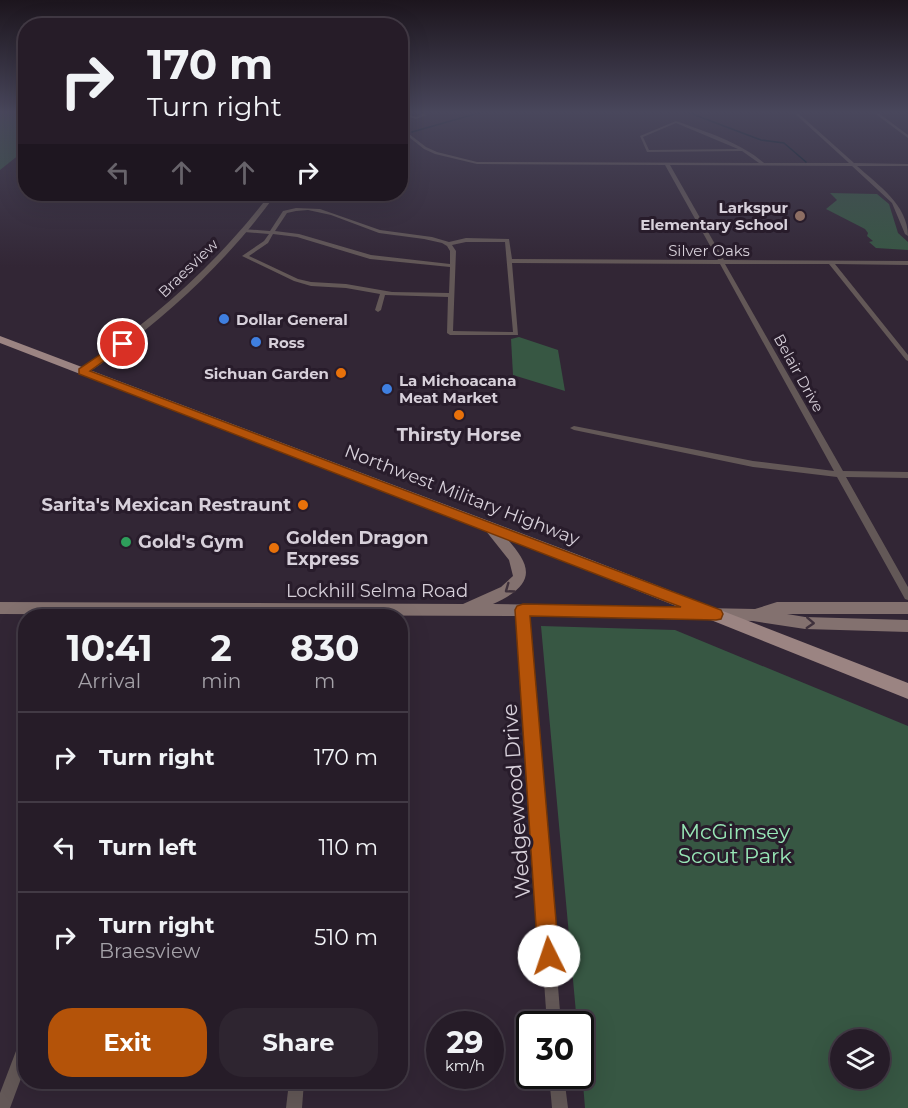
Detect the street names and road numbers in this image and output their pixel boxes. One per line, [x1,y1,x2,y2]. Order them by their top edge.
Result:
street label: Braesview [154,234,223,301]
street label: Silver Oaks [668,241,750,260]
street label: Belair Drive [770,331,828,415]
street label: Northwest Military Highway [341,440,583,550]
street label: Lockhill Selma Road [286,580,468,602]
street label: Wedgewood Drive [497,703,535,899]

